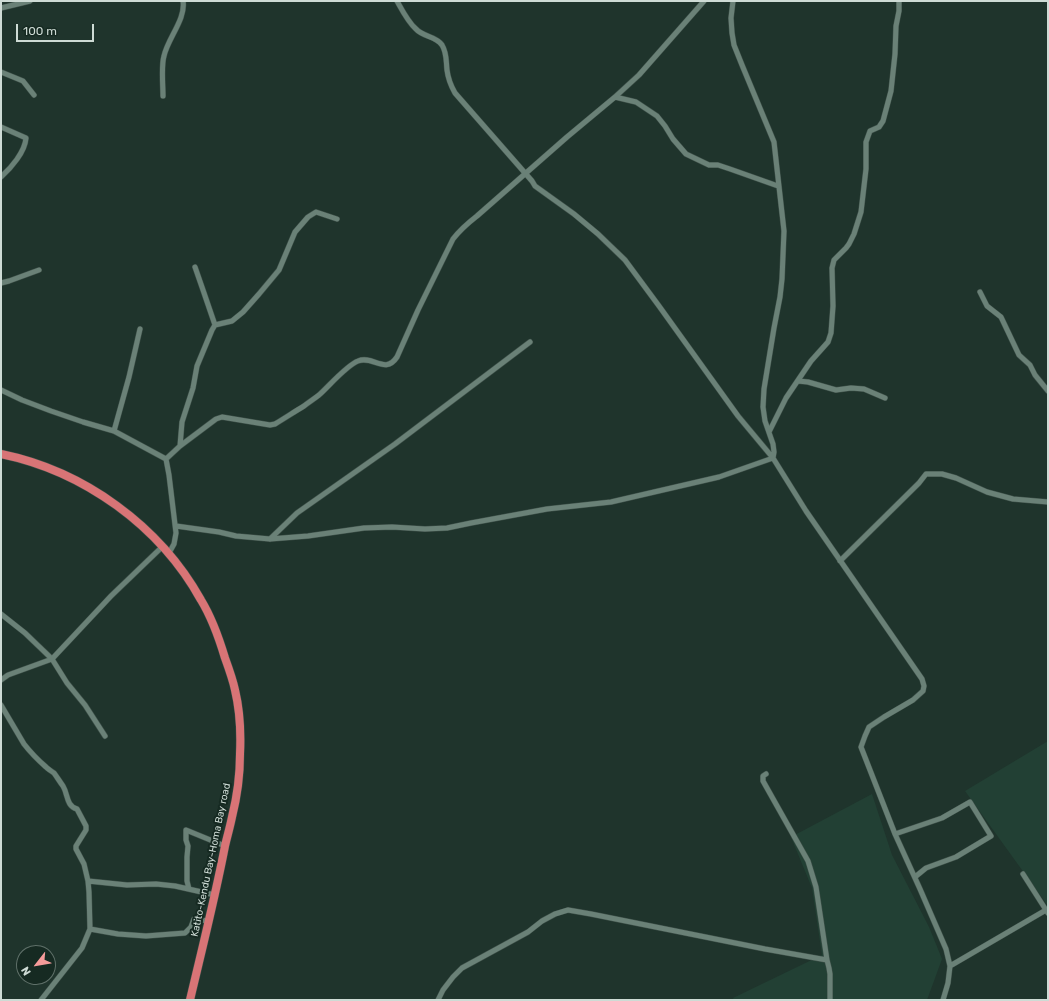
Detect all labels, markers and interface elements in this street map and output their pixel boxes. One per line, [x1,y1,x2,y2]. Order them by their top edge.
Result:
scale bar [18,16,96,42]
text: 100 m [23,24,57,38]
street label: Katito-Kendu Bay-Homa Bay road [189,782,233,938]
north arrow [16,945,56,985]
text: N [19,964,34,978]

